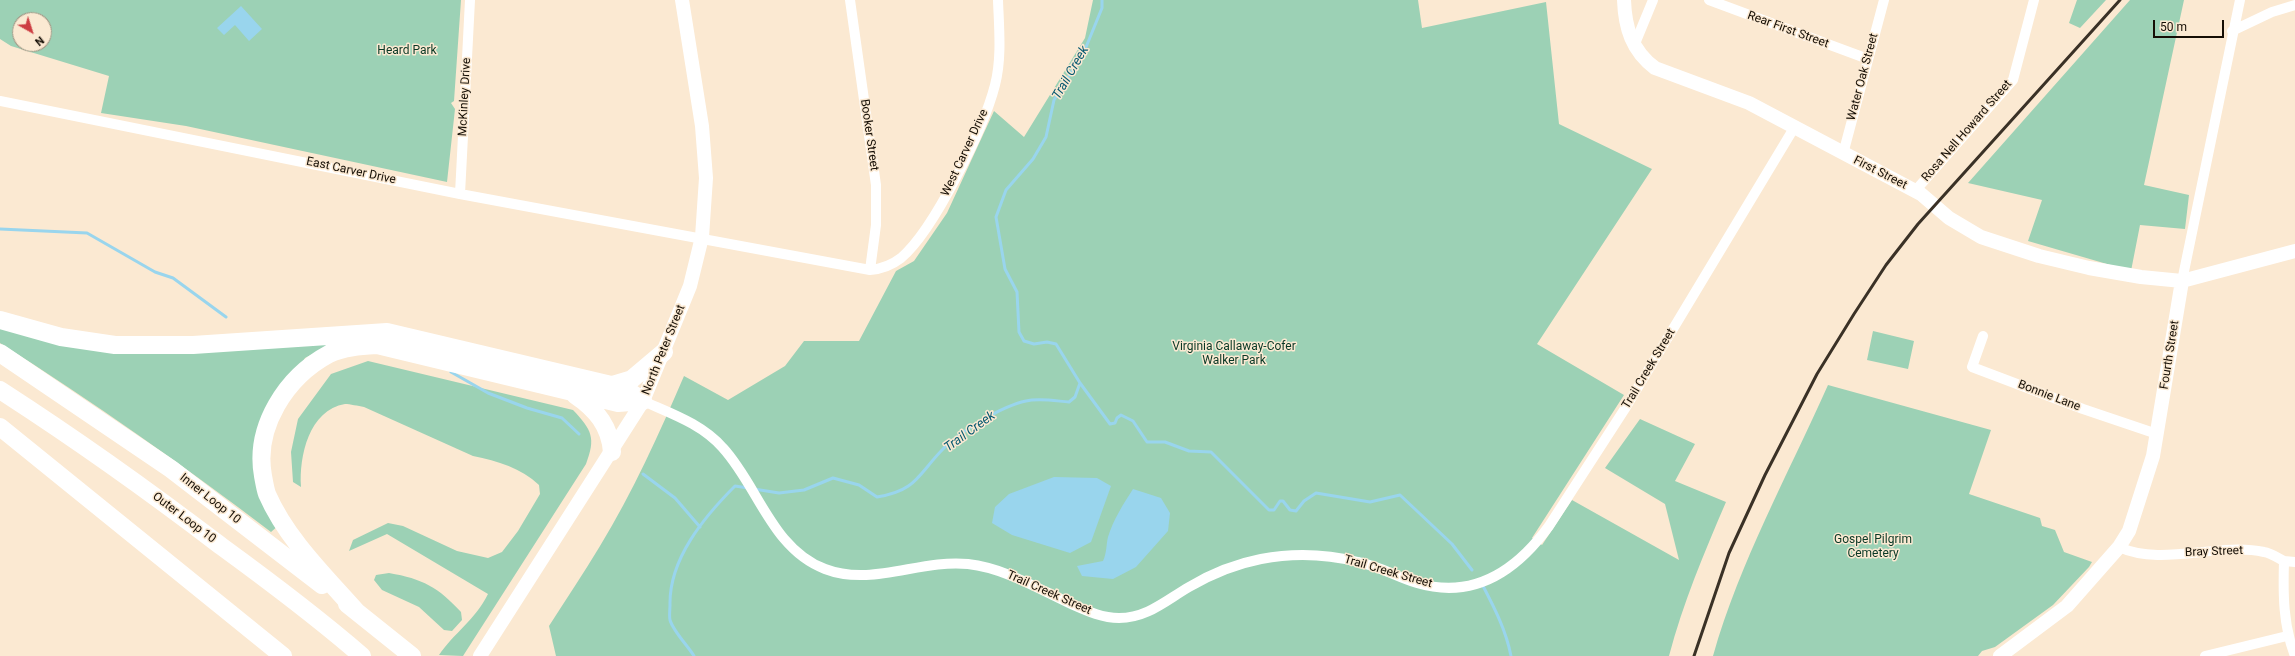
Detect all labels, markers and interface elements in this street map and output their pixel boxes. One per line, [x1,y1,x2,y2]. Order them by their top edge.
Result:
street label: Rear First Street [1745,9,1831,51]
north arrow [12,12,52,52]
scale bar [2155,12,2226,38]
text: 50 m [2160,20,2187,34]
street label: Water Oak Street [1844,32,1882,122]
text: N [32,33,46,48]
water label: Trail Creek [1049,43,1093,103]
park label: Heard Park [377,44,437,58]
street label: McKinley Drive [456,57,474,137]
street label: Rosa Nell Howard Street [1919,77,2015,185]
street label: Booker Street [857,98,881,172]
street label: West Carver Drive [938,107,992,199]
street label: First Street [1851,153,1909,193]
street label: East Carver Drive [305,154,397,188]
street label: North Peter Street [639,303,689,397]
street label: Fourth Street [2157,320,2183,390]
street label: Trail Creek Street [1619,326,1679,412]
park label: Virginia Callaway-Cofer Walker Park [1172,340,1296,368]
street label: Bonnie Lane [2016,377,2082,415]
water label: Trail Creek [941,408,999,456]
street label: Inner Loop 10 [177,471,243,527]
street label: Outer Loop 10 [149,490,219,546]
park label: Gospel Pilgrim Cemetery [1834,533,1912,561]
street label: Bray Street [2185,544,2243,560]
street label: Trail Creek Street [1342,553,1434,591]
street label: Trail Creek Street [1004,568,1094,618]

